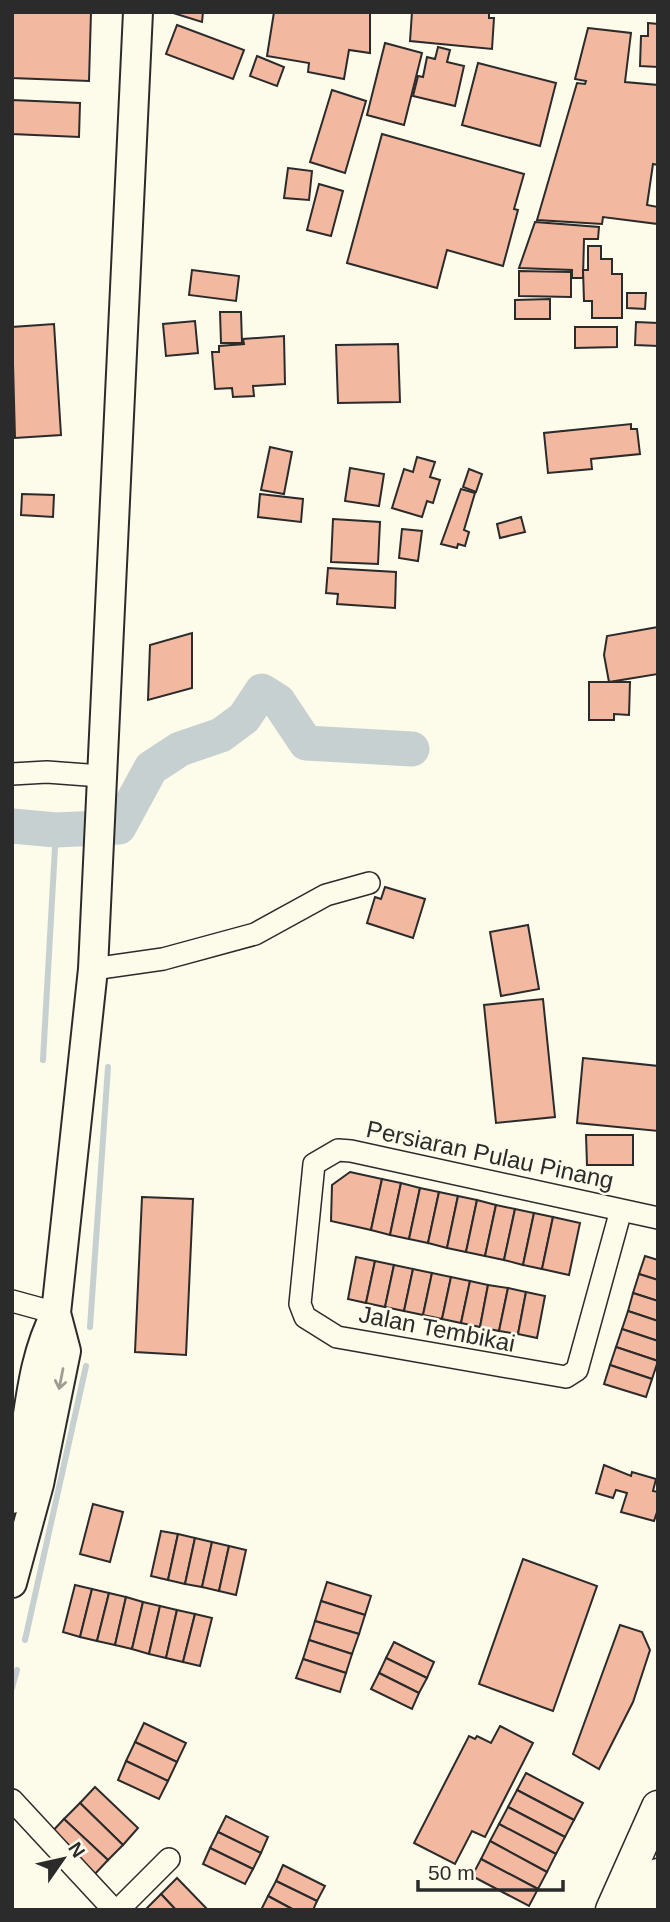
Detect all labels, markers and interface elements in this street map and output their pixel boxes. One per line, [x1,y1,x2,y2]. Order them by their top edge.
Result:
street label: Persiaran Pulau Pinang [364,1115,616,1194]
street label: Jalan Tembikai [357,1300,517,1357]
one-way arrow [53,1367,67,1390]
north arrow [28,1824,98,1894]
text: N [64,1838,89,1861]
scale bar [418,1848,563,1892]
text: 50 m [428,1861,475,1884]

